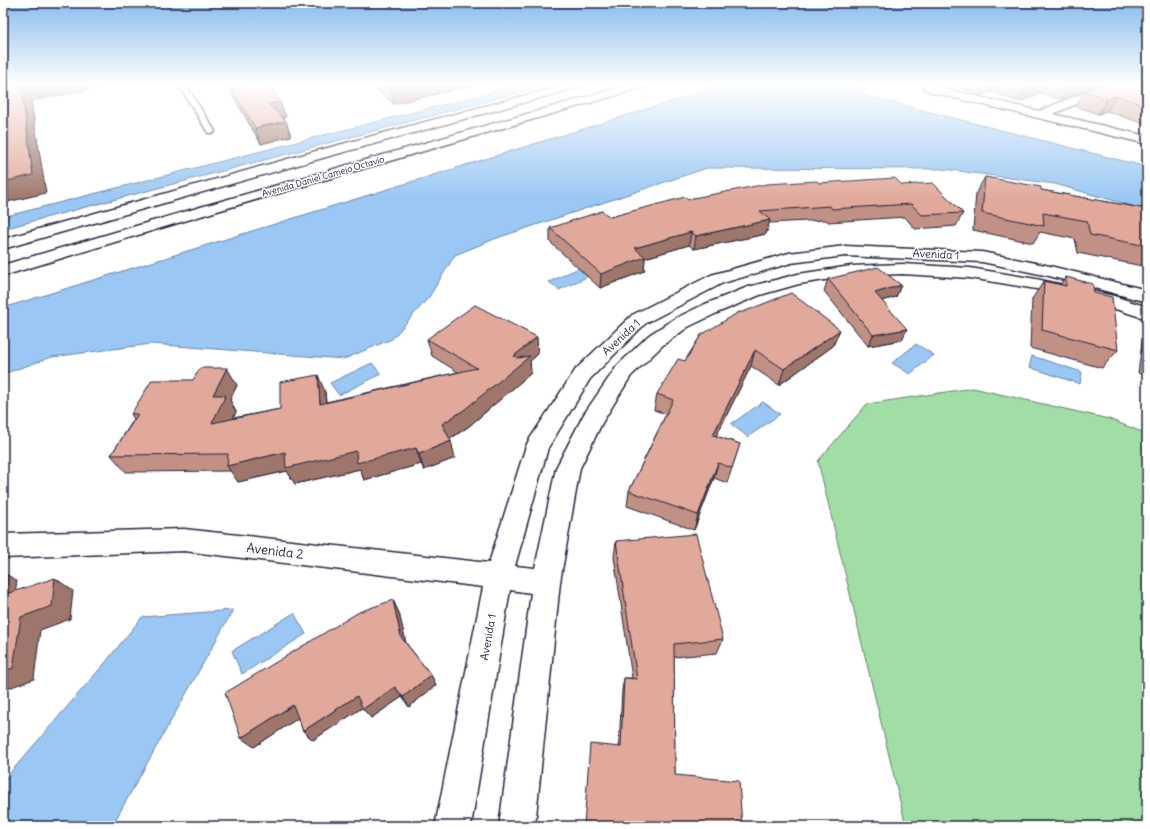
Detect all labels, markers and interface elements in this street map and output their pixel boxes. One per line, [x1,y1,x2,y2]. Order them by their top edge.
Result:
street label: Avenida Daniel Camejo Octavio [261,153,385,199]
street label: Avenida 1 [912,246,960,262]
street label: Avenida 1 [599,316,643,358]
street label: Avenida 2 [246,539,304,563]
street label: Avenida 1 [477,613,499,661]

